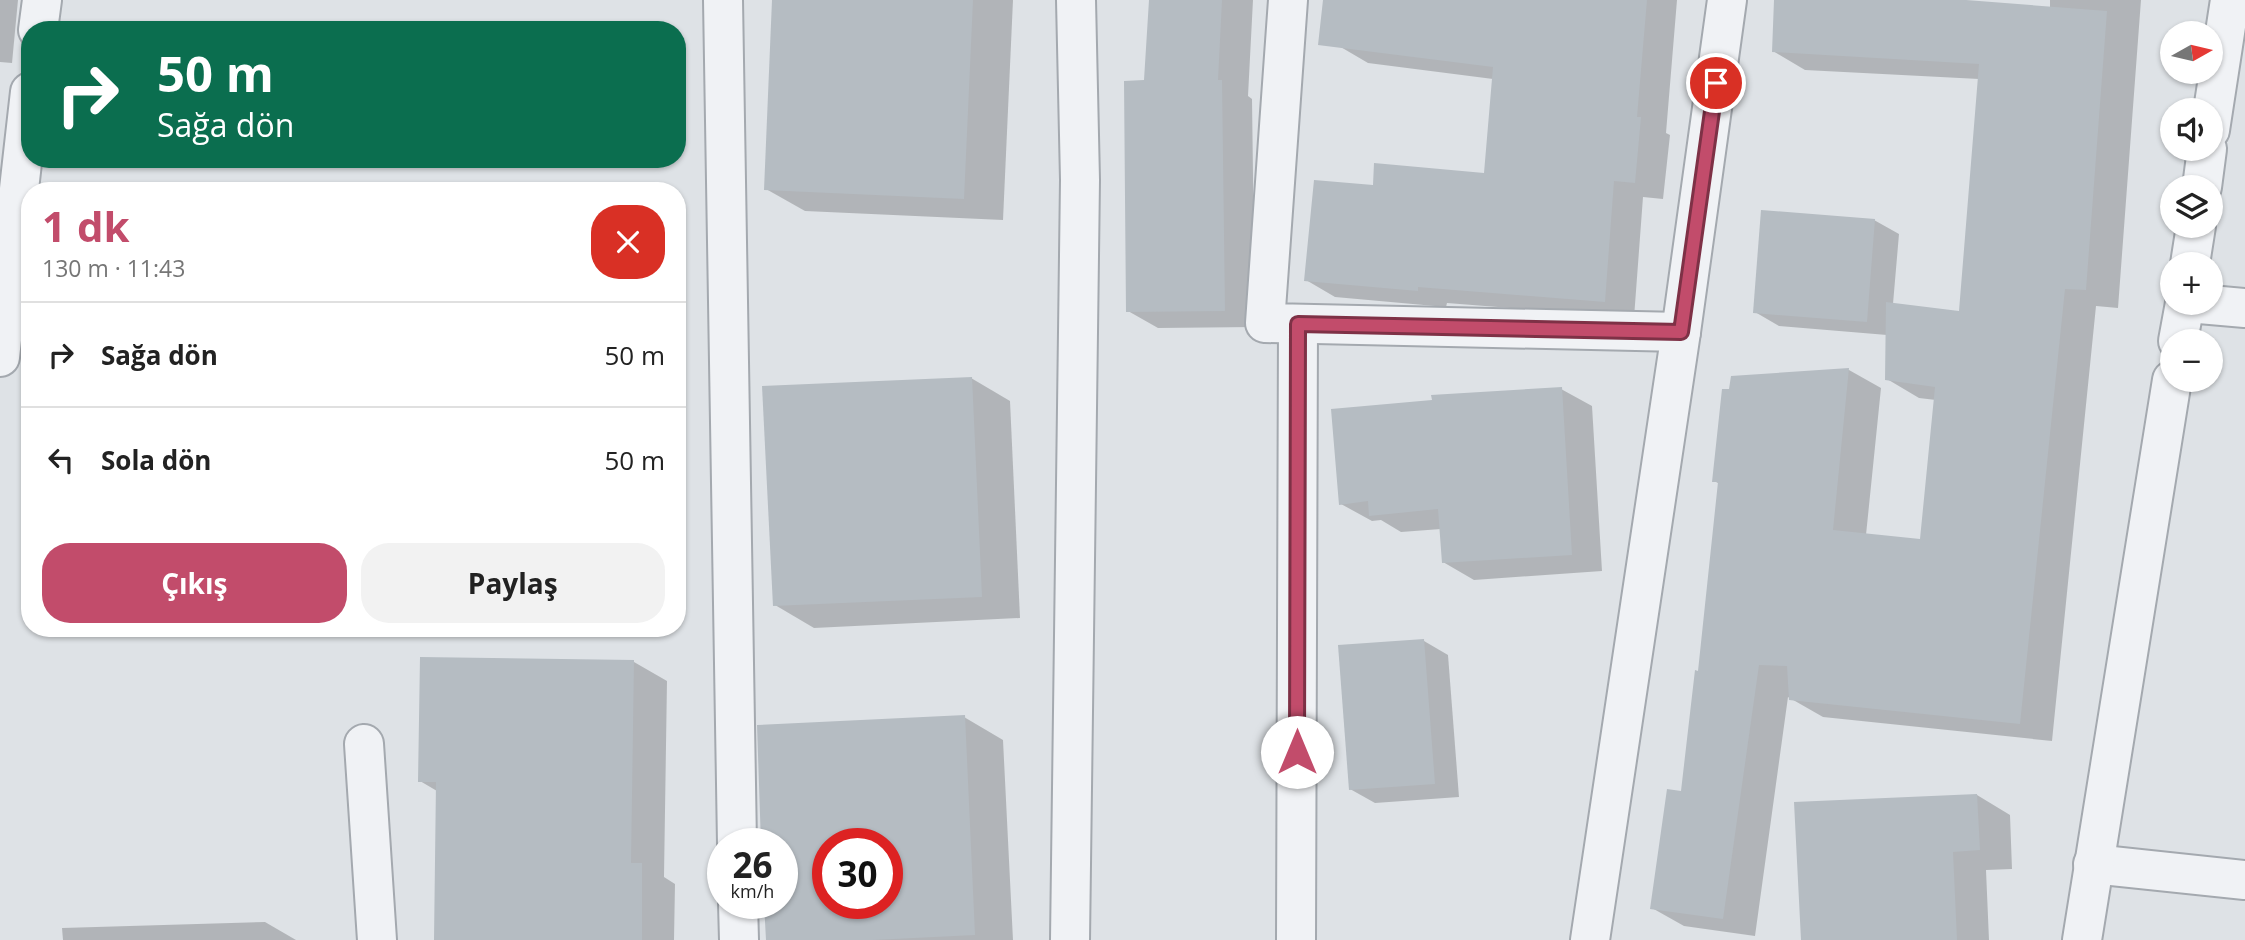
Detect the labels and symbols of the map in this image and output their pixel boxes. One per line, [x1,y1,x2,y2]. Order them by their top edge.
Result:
north arrow [2160,21,2222,84]
pin [1686,53,1746,113]
position arrow [1260,715,1334,789]
speed limit sign: 30 [812,828,903,919]

